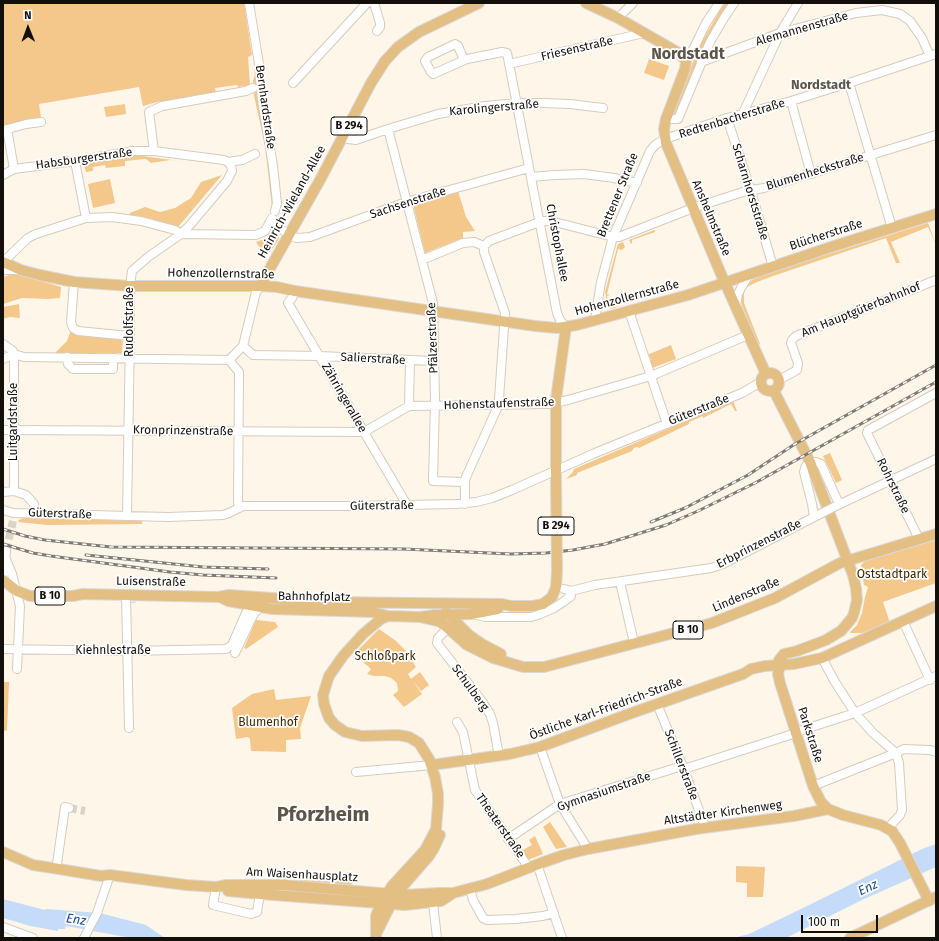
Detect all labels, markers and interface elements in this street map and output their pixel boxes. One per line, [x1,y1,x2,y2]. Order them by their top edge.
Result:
north arrow [8,8,48,48]
text: N [24,9,32,22]
street label: Alemannenstraße [754,9,850,49]
street label: Friesenstraße [540,34,614,64]
district label: Nordstadt [651,45,725,65]
street label: Bernhardstraße [252,64,278,150]
district label: Nordstadt [791,77,851,93]
street label: Redtenbacherstraße [677,96,787,142]
street label: Karolingerstraße [448,97,540,119]
road number: B 294 [331,117,367,135]
street label: Scharnhorststraße [728,142,772,242]
street label: Heinrich-Wieland-Allee [255,143,329,261]
street label: Habsburgerstraße [35,145,133,173]
street label: Blumenheckstraße [764,150,866,194]
street label: Brettener Straße [595,151,641,239]
street label: Anshelmstraße [689,178,733,258]
street label: Sachsenstraße [368,184,448,222]
street label: Christophallee [542,203,572,283]
street label: Blücherstraße [788,216,864,254]
street label: Hohenzollernstraße [167,266,275,282]
street label: Hohenzollernstraße [573,277,681,319]
street label: Am Hauptgüterbahnhof [799,279,923,341]
street label: Rudolfstraße [123,287,137,357]
street label: Pfälzerstraße [425,302,441,374]
street label: Salierstraße [340,350,406,368]
street label: Zähringerallee [318,361,370,435]
street label: Luitgardstraße [7,383,21,461]
street label: Güterstraße [667,391,731,429]
street label: Hohenstaufenstraße [443,395,555,413]
street label: Kronprinzenstraße [133,423,233,439]
street label: Rohrstraße [873,456,913,516]
street label: Güterstraße [350,498,414,514]
street label: Güterstraße [28,506,92,522]
street label: Erbprinzenstraße [714,516,804,572]
road number: B 294 [538,517,574,535]
park label: Oststadtpark [857,568,927,582]
street label: Luisenstraße [116,574,186,590]
street label: Lindenstraße [710,574,782,616]
road number: B 10 [35,587,65,605]
street label: Bahnhofplatz [278,589,350,605]
road number: B 10 [673,621,703,639]
street label: Kiehnlestraße [75,644,151,658]
park label: Schloßpark [354,650,416,664]
street label: Schulberg [448,662,492,714]
street label: Östliche Karl-Friedrich-Straße [528,675,684,743]
street label: Parkstraße [794,705,826,765]
park label: Blumenhof [238,716,298,730]
street label: Schillerstraße [661,727,701,803]
street label: Gymnasiumstraße [555,769,653,815]
street label: Theaterstraße [472,791,528,861]
street label: Altstädter Kirchenweg [663,798,783,828]
district label: Pforzheim [277,803,369,827]
street label: Am Waisenhausplatz [246,865,358,885]
water label: Enz [856,877,880,899]
scale bar [803,907,880,933]
water label: Enz [65,911,87,929]
text: 100 m [808,915,840,929]

